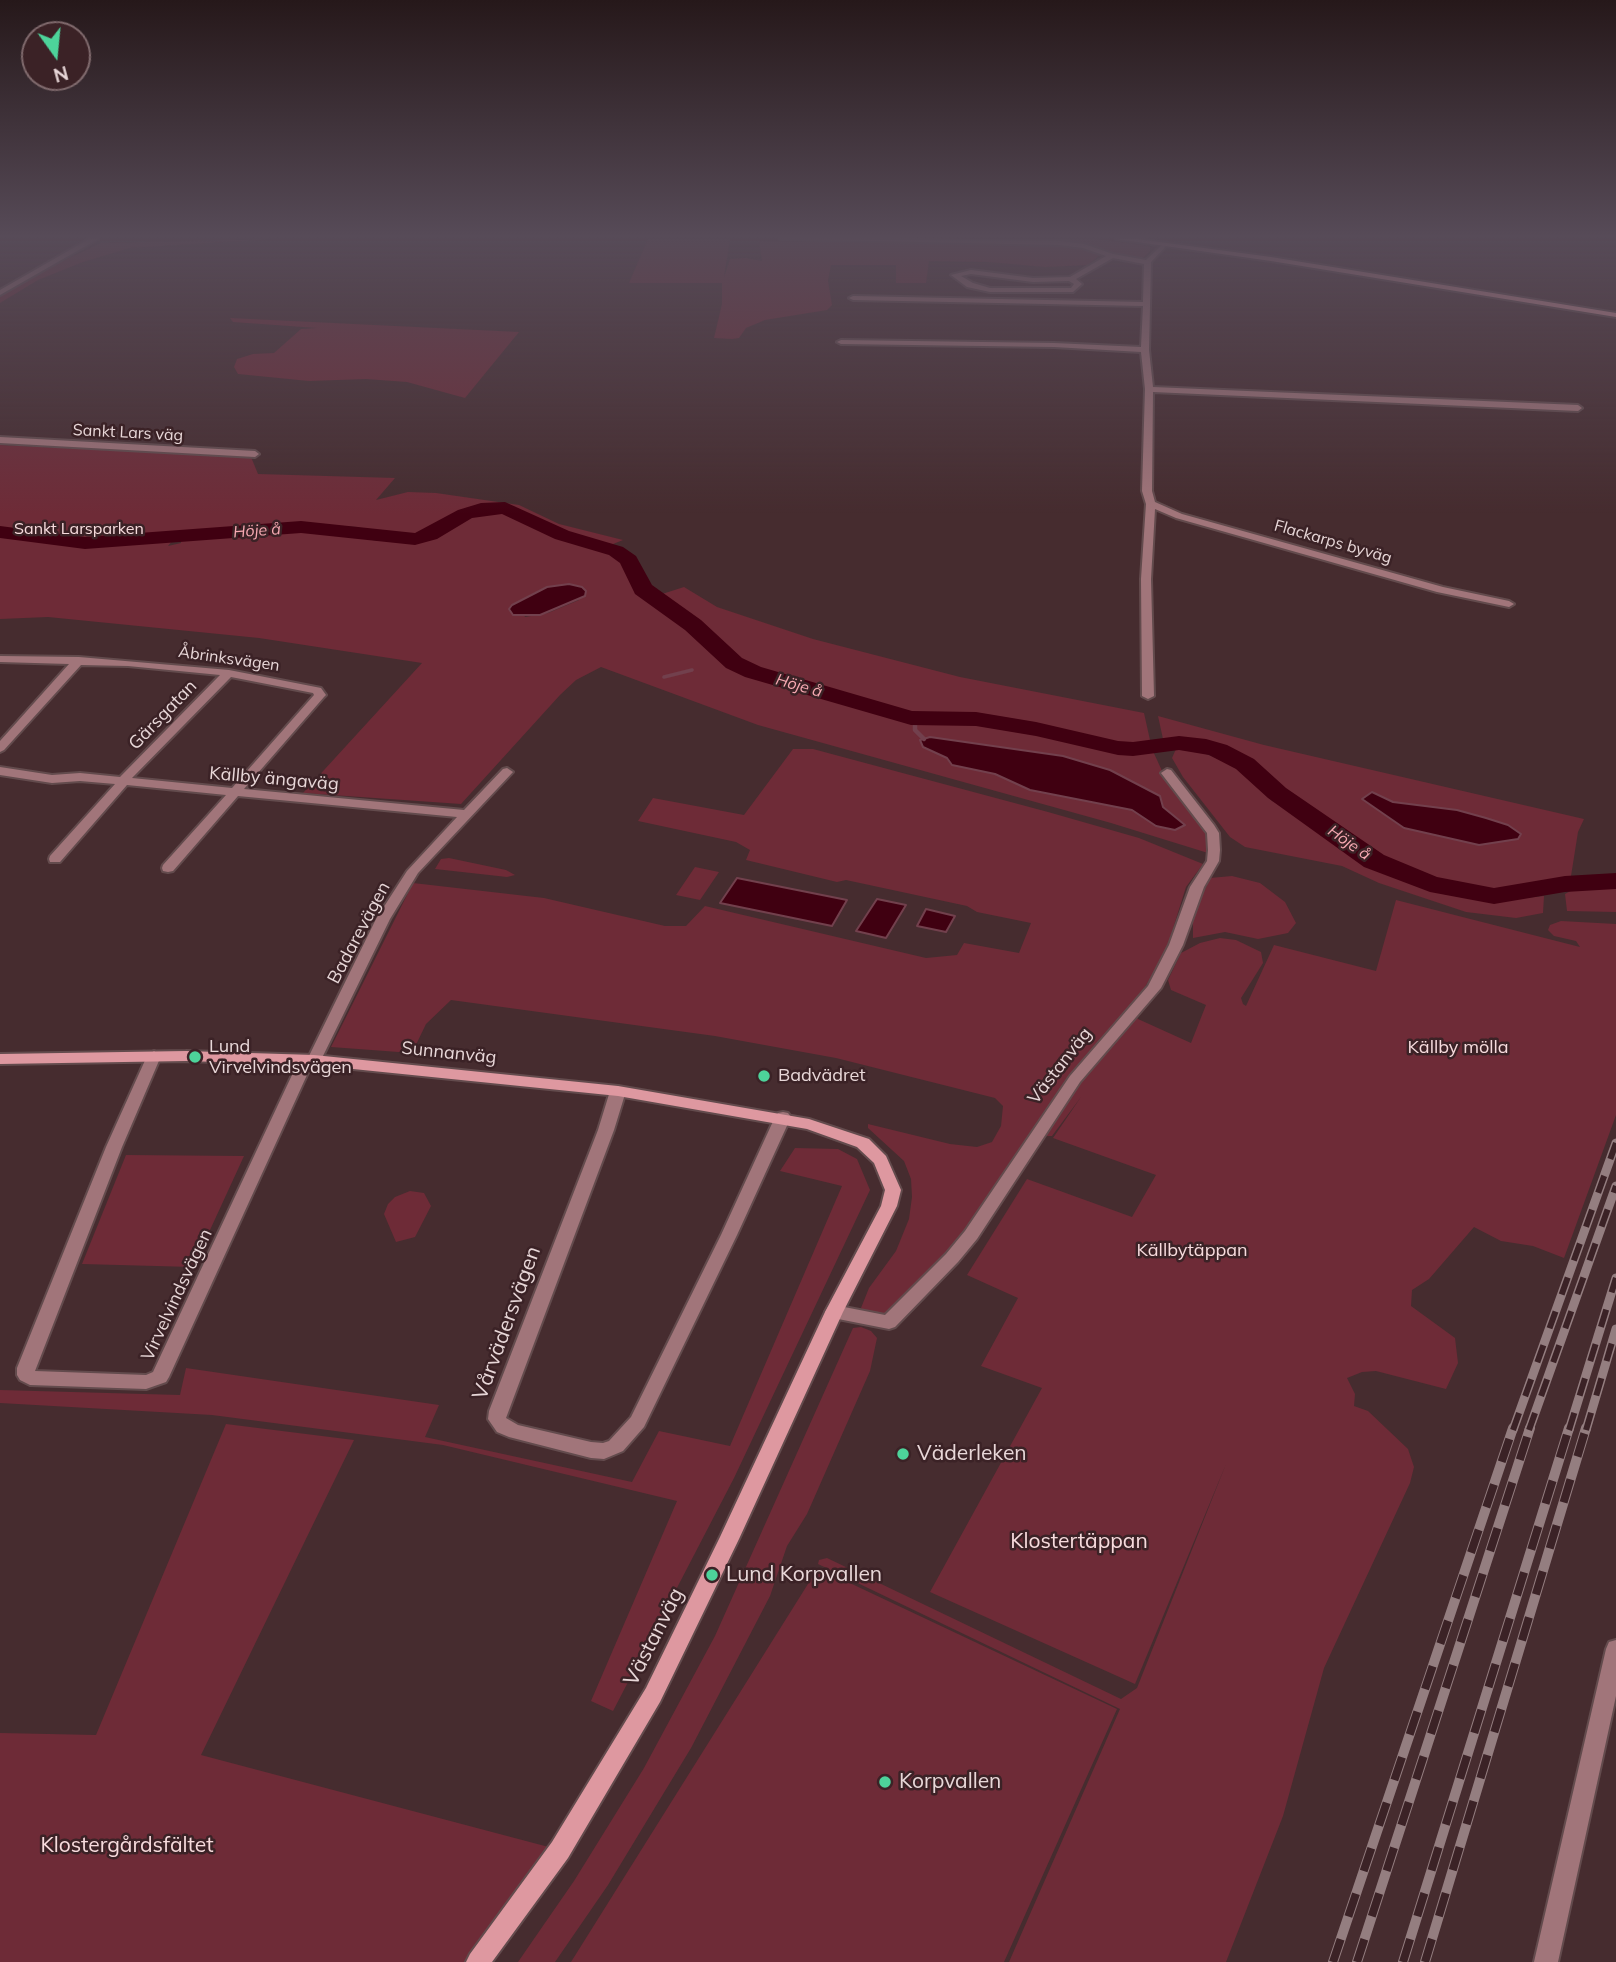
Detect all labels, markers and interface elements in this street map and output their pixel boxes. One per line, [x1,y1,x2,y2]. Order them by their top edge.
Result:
north arrow [21,21,91,91]
text: N [51,61,71,88]
street label: Sankt Lars väg [72,421,184,445]
street label: Flackarps byväg [1272,516,1394,568]
park label: Sankt Larsparken [14,519,144,539]
water label: Höje å [233,520,281,542]
street label: Åbrinksvägen [177,642,281,676]
water label: Höje å [773,670,825,702]
street label: Gärsgatan [124,676,202,754]
street label: Källby ängaväg [208,763,340,795]
water label: Höje å [1324,821,1374,865]
street label: Badarevägen [323,878,395,988]
street label: Västanväg [1023,1024,1097,1108]
place label: Lund Virvelvindsvägen [209,1036,352,1078]
street label: Sunnanväg [401,1037,497,1069]
park label: Källby mölla [1407,1037,1509,1059]
marker: Lund Virvelvindsvägen [187,1049,203,1065]
place label: Badvädret [778,1065,866,1087]
marker: Badvädret [756,1068,772,1084]
street label: Virvelvindsvägen [137,1226,217,1364]
park label: Källbytäppan [1136,1240,1248,1262]
street label: Vårvädersvägen [468,1243,546,1403]
place label: Väderleken [917,1441,1027,1467]
marker: Väderleken [895,1446,911,1462]
park label: Klostertäppan [1010,1529,1148,1555]
place label: Lund Korpvallen [726,1562,882,1588]
marker: Lund Korpvallen [704,1567,720,1583]
street label: Västanväg [619,1584,689,1690]
place label: Korpvallen [899,1769,1001,1795]
marker: Korpvallen [877,1774,893,1790]
park label: Klostergårdsfältet [40,1833,214,1859]

